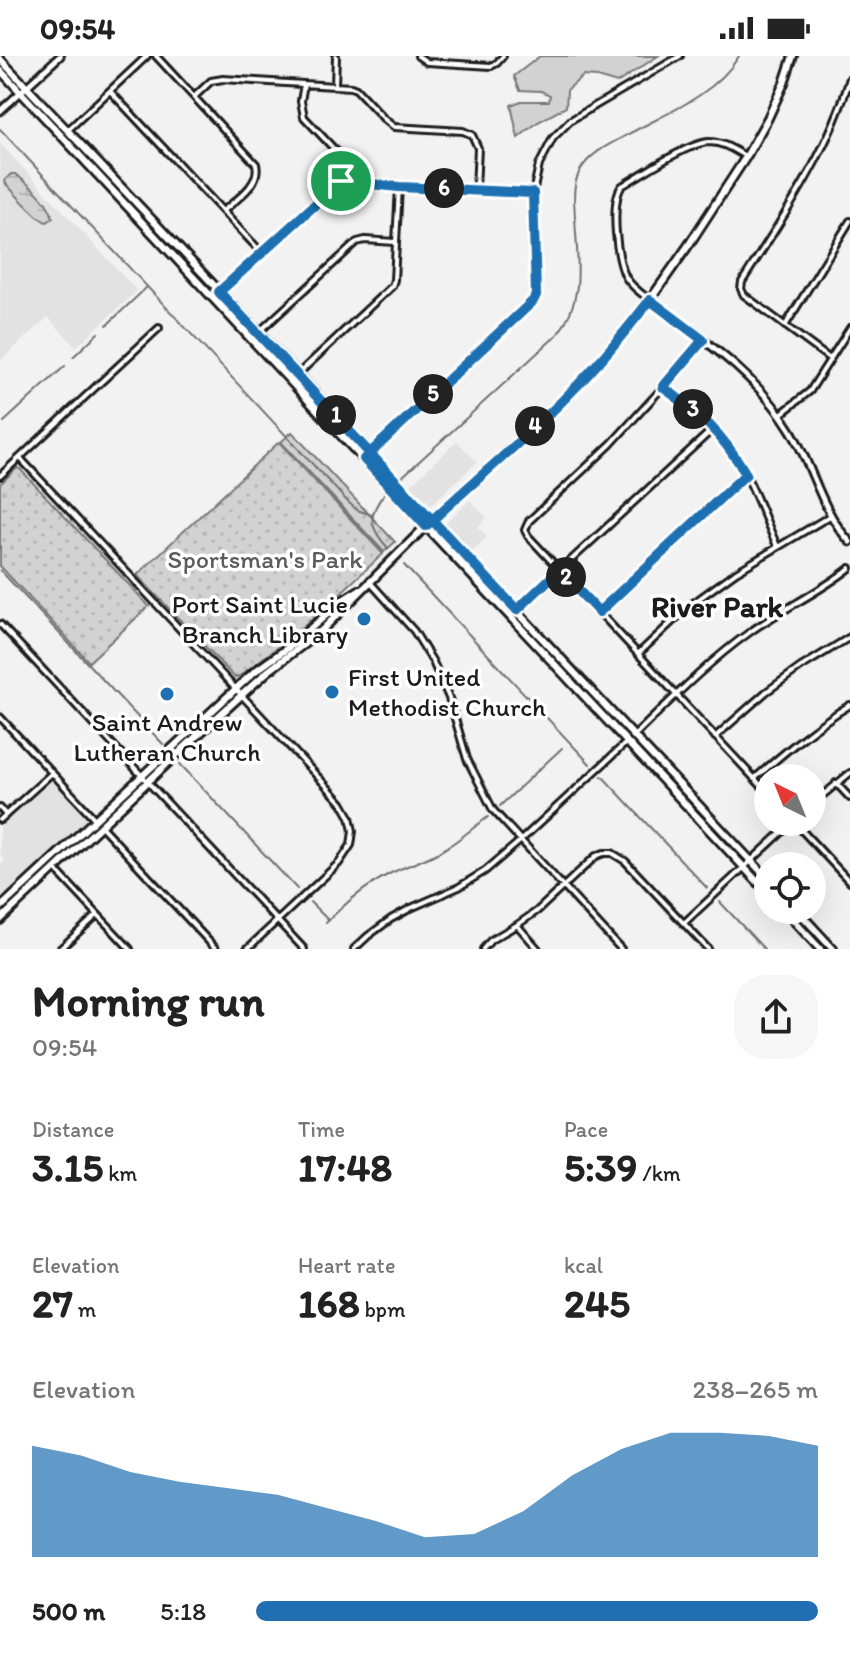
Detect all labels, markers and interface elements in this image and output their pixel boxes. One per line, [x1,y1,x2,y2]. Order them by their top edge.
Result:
text: 09:54 [40,10,115,47]
pin [307,147,375,215]
icon: arrive [319,159,363,203]
pin: 6 [424,168,464,208]
text: 6 [438,174,450,201]
pin: 5 [413,374,453,414]
text: 5 [427,380,439,407]
pin: 3 [673,389,713,429]
pin: 1 [316,395,356,435]
text: 3 [687,395,699,422]
text: 1 [331,401,341,428]
pin: 4 [515,406,555,446]
text: 4 [528,412,542,439]
park label: Sportsman's Park [167,543,363,575]
pin: 2 [546,557,586,597]
text: 2 [560,563,572,590]
place label: Port Saint Lucie Branch Library [172,588,348,650]
district label: River Park [651,588,784,625]
marker: Port Saint Lucie Branch Library [355,610,373,628]
place label: First United Methodist Church [348,661,546,723]
marker: First United Methodist Church [323,683,341,701]
marker: Saint Andrew Lutheran Church [158,685,176,703]
place label: Saint Andrew Lutheran Church [73,706,261,768]
north arrow [754,764,826,836]
map controls [754,764,826,924]
button: locate [754,852,826,924]
text: Morning run [32,974,265,1027]
button: share [734,975,818,1059]
text: 09:54 [32,1031,97,1063]
text: Distance [32,1116,114,1143]
text: Time [298,1116,345,1143]
text: Pace [564,1116,608,1143]
text: 3.15 [32,1143,103,1191]
text: 17:48 [298,1143,392,1191]
text: 5:39 [564,1143,638,1191]
text: km [103,1160,137,1187]
text: /km [638,1160,681,1187]
text: Elevation [32,1252,119,1279]
text: Heart rate [298,1252,395,1279]
text: kcal [564,1252,603,1279]
text: 27 [32,1279,73,1327]
text: 168 [298,1279,360,1327]
text: 245 [564,1279,630,1327]
text: m [73,1296,96,1323]
text: bpm [360,1296,405,1323]
text: Elevation [32,1373,135,1405]
text: 238–265 m [693,1373,818,1405]
text: 500 m [32,1595,105,1627]
text: 5:18 [160,1595,206,1627]

